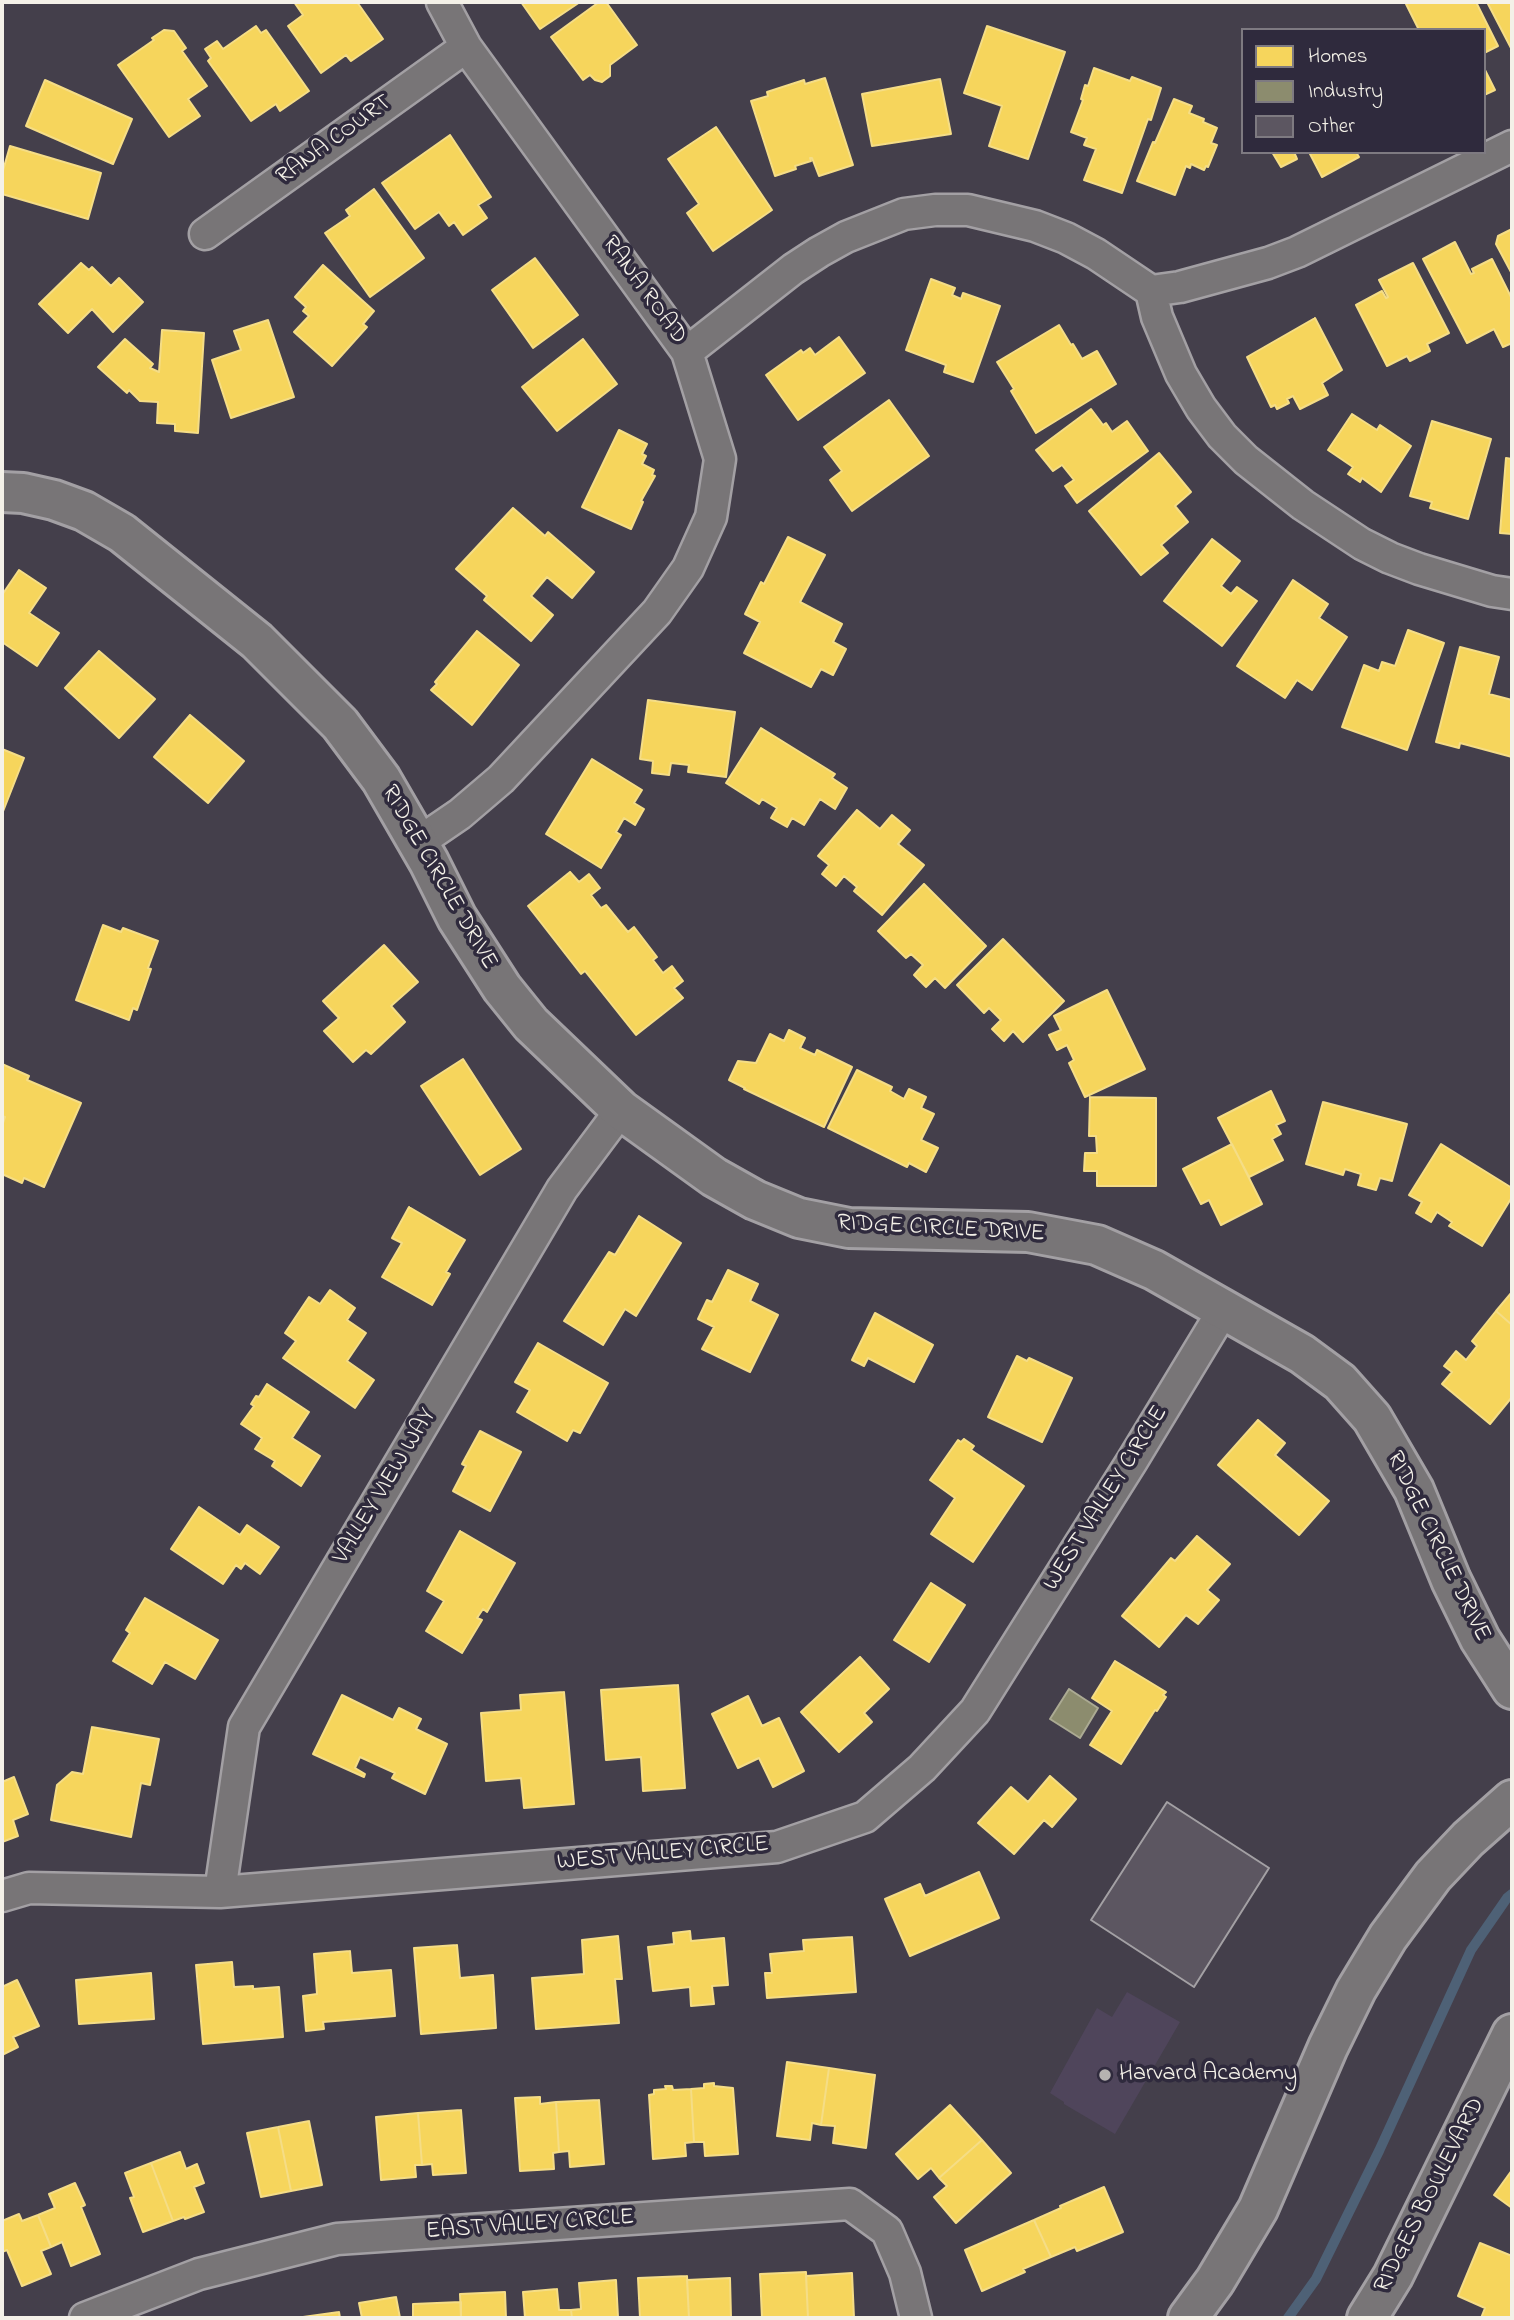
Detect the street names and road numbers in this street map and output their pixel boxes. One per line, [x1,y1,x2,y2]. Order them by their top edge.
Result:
street label: RANA COURT [272,90,398,192]
street label: RANA ROAD [594,231,692,351]
street label: RIDGE CIRCLE DRIVE [374,781,502,975]
street label: RIDGE CIRCLE DRIVE [836,1210,1046,1250]
street label: WEST VALLEY CIRCLE [1038,1401,1176,1597]
street label: VALLEY VIEW WAY [328,1404,444,1570]
street label: RIDGE CIRCLE DRIVE [1378,1447,1496,1647]
street label: WEST VALLEY CIRCLE [556,1831,770,1879]
street label: RIDGES BOULEVARD [1369,2094,1493,2298]
street label: EAST VALLEY CIRCLE [425,2204,635,2248]

